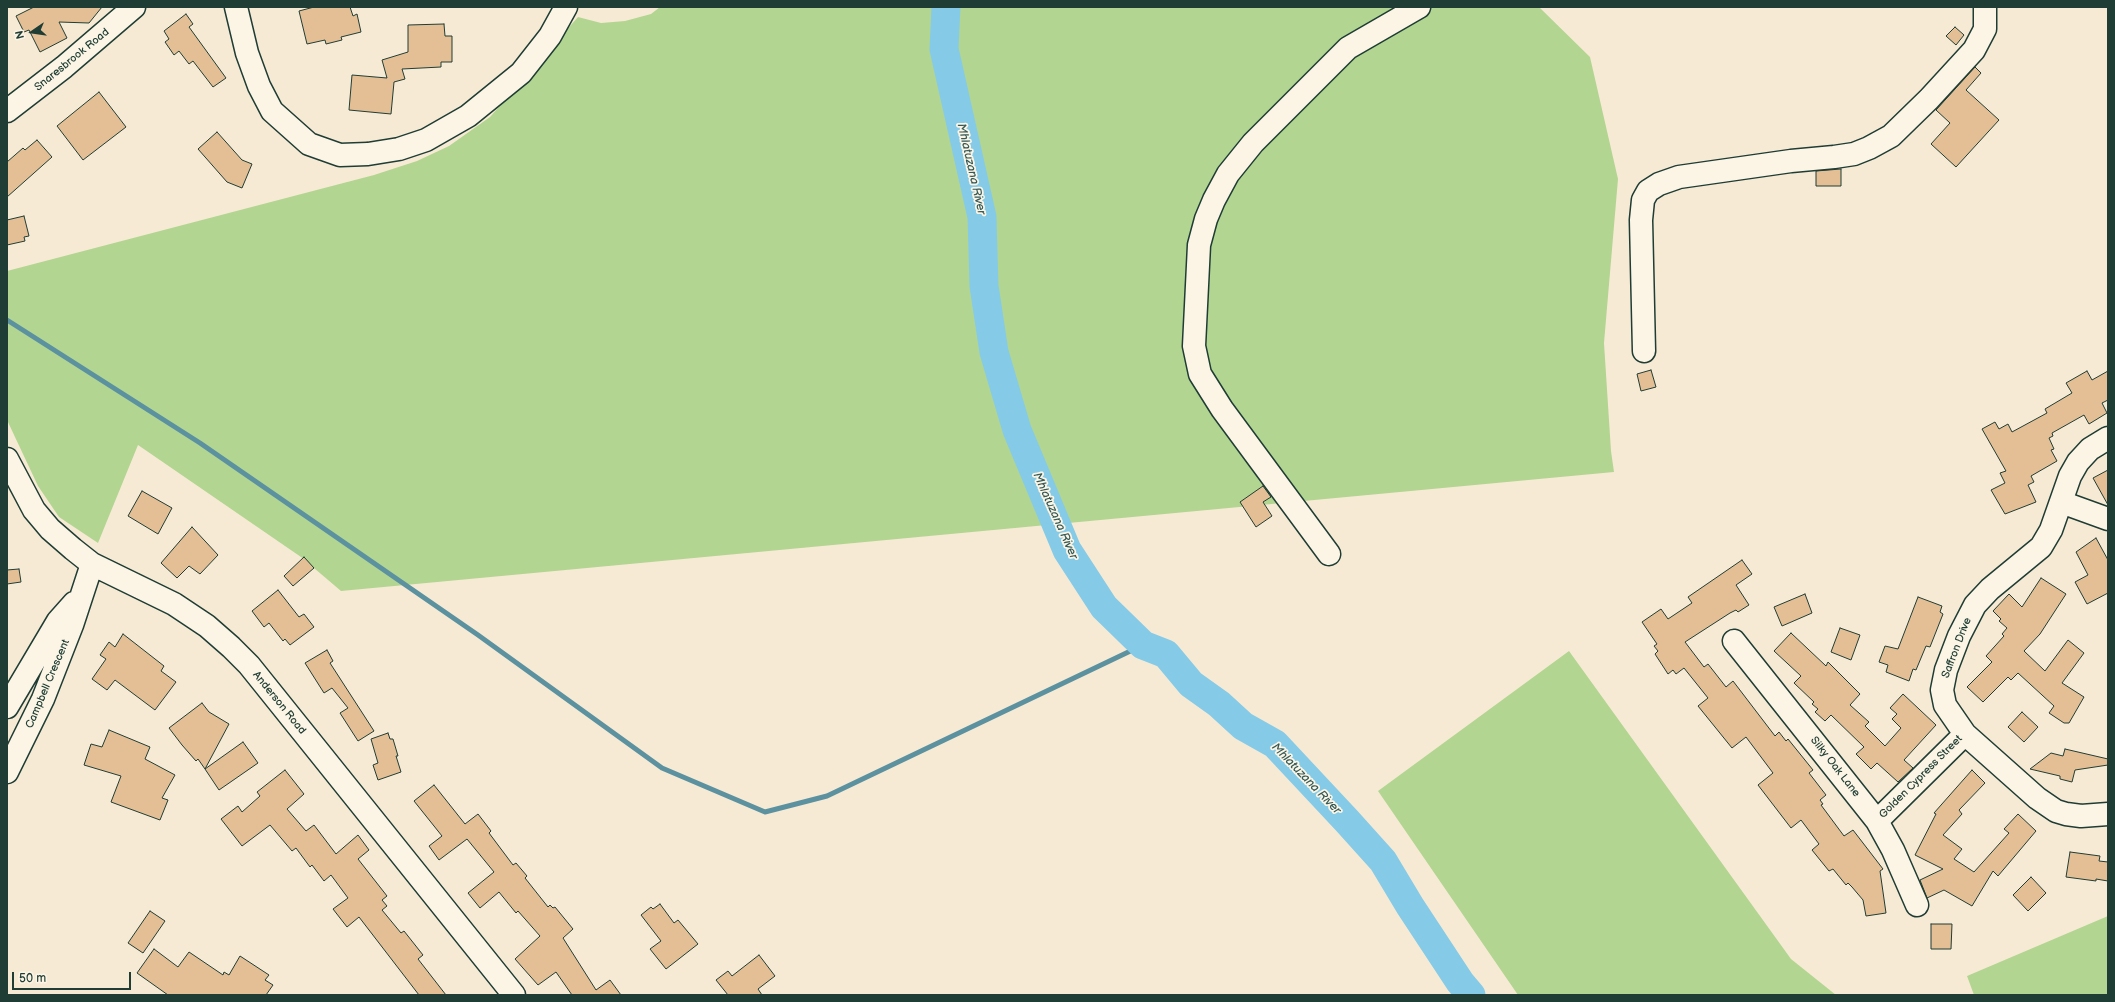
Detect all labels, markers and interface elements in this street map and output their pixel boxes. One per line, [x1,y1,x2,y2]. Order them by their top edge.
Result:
north arrow [12,12,52,52]
street label: Snaresbrook Road [32,26,112,94]
text: N [13,29,27,40]
water label: Mhlatuzana River [953,122,989,216]
water label: Mhlatuzana River [1029,470,1081,562]
street label: Saffron Drive [1939,616,1975,680]
street label: Campbell Crescent [23,637,73,731]
street label: Anderson Road [250,669,308,737]
street label: Golden Cypress Street [1877,733,1965,821]
street label: Silky Oak Lane [1807,734,1863,800]
water label: Mhlatuzana River [1268,740,1344,818]
scale bar [14,964,133,990]
text: 50 m [19,971,46,986]

